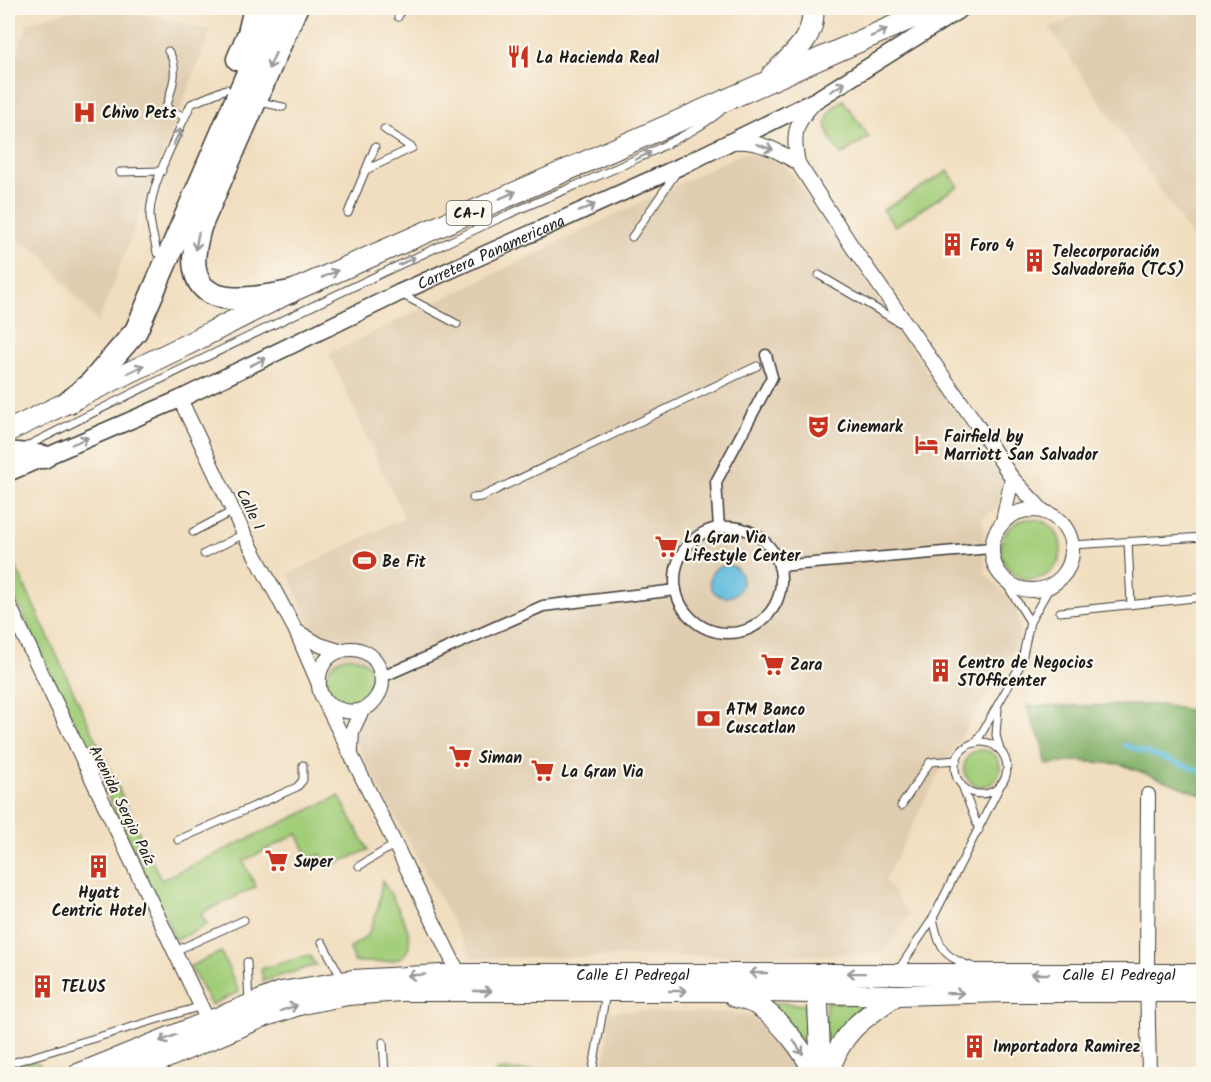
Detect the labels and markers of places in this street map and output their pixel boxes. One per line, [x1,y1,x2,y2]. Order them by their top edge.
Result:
restaurant icon: La Hacienda Real [505,44,531,70]
place label: La Hacienda Real [536,46,660,71]
hospital icon: Chivo Pets [71,99,97,125]
place label: Chivo Pets [102,101,177,126]
building icon: Foro 4 [939,232,965,258]
place label: Foro 4 [970,234,1014,259]
place label: Telecorporación Salvadoreña (TCS) [1052,240,1184,283]
building icon: Telecorporación Salvadoreña (TCS) [1021,247,1047,273]
theatre icon: Cinemark [806,413,832,439]
place label: Cinemark [837,415,904,440]
place label: Fairfield by Marriott San Salvador [944,425,1099,468]
hotel icon: Fairfield by Marriott San Salvador [913,432,939,458]
place label: La Gran Via Lifestyle Center [684,526,801,569]
supermarket icon: La Gran Via Lifestyle Center [653,533,679,559]
sports icon: Be Fit [351,548,377,574]
place label: Be Fit [382,550,427,575]
supermarket icon: Zara [759,651,785,677]
place label: Centro de Negocios STOfficenter [958,651,1094,694]
place label: Zara [790,653,822,678]
building icon: Centro de Negocios STOfficenter [927,658,953,684]
place label: ATM Banco Cuscatlan [726,698,805,741]
bank icon: ATM Banco Cuscatlan [695,705,721,731]
supermarket icon: Siman [448,744,474,770]
place label: Siman [479,746,522,771]
supermarket icon: La Gran Via [530,758,556,784]
place label: La Gran Via [561,760,643,785]
supermarket icon: Super [263,848,289,874]
place label: Super [294,850,334,875]
building icon: Hyatt Centric Hotel [86,854,112,880]
place label: Hyatt Centric Hotel [52,881,147,924]
building icon: TELUS [30,973,56,999]
place label: TELUS [61,975,106,1000]
building icon: Importadora Ramirez [962,1033,988,1059]
place label: Importadora Ramirez [993,1035,1141,1060]

